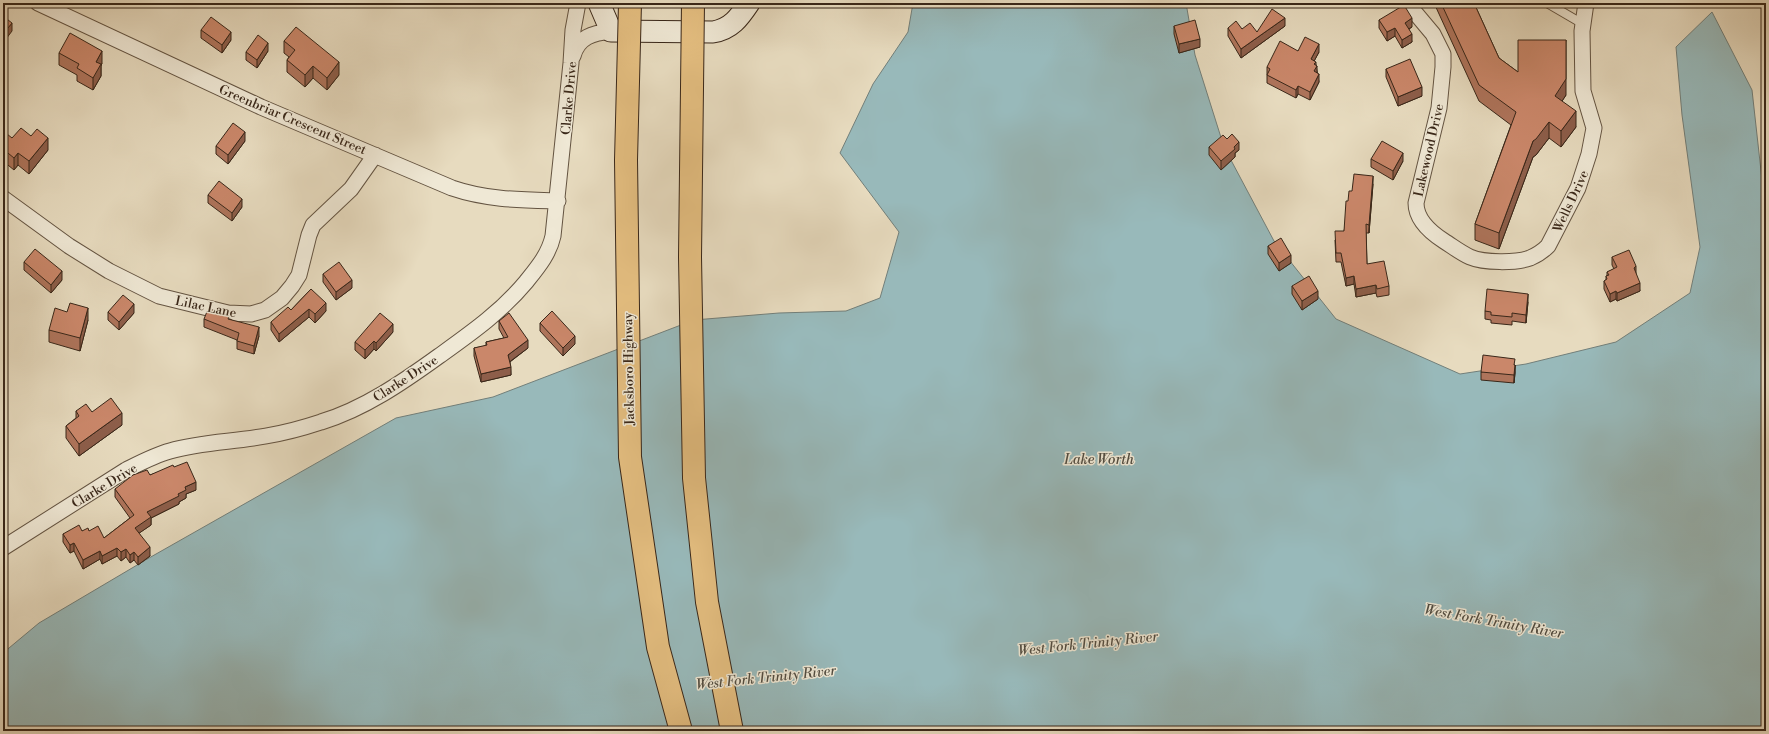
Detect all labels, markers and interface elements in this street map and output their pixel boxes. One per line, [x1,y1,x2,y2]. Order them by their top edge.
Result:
street label: Clarke Drive [558,60,580,136]
street label: Greenbriar Crescent Street [216,82,369,158]
street label: Lakewood Drive [1410,102,1448,198]
street label: Wells Drive [1549,167,1592,236]
street label: Lilac Lane [174,293,238,321]
street label: Jacksboro Highway [620,312,638,426]
street label: Clarke Drive [370,352,441,406]
water label: Lake Worth [1063,451,1134,469]
street label: Clarke Drive [69,460,141,512]
water label: West Fork Trinity River [1423,601,1566,643]
water label: West Fork Trinity River [1017,628,1160,660]
water label: West Fork Trinity River [695,662,838,694]

